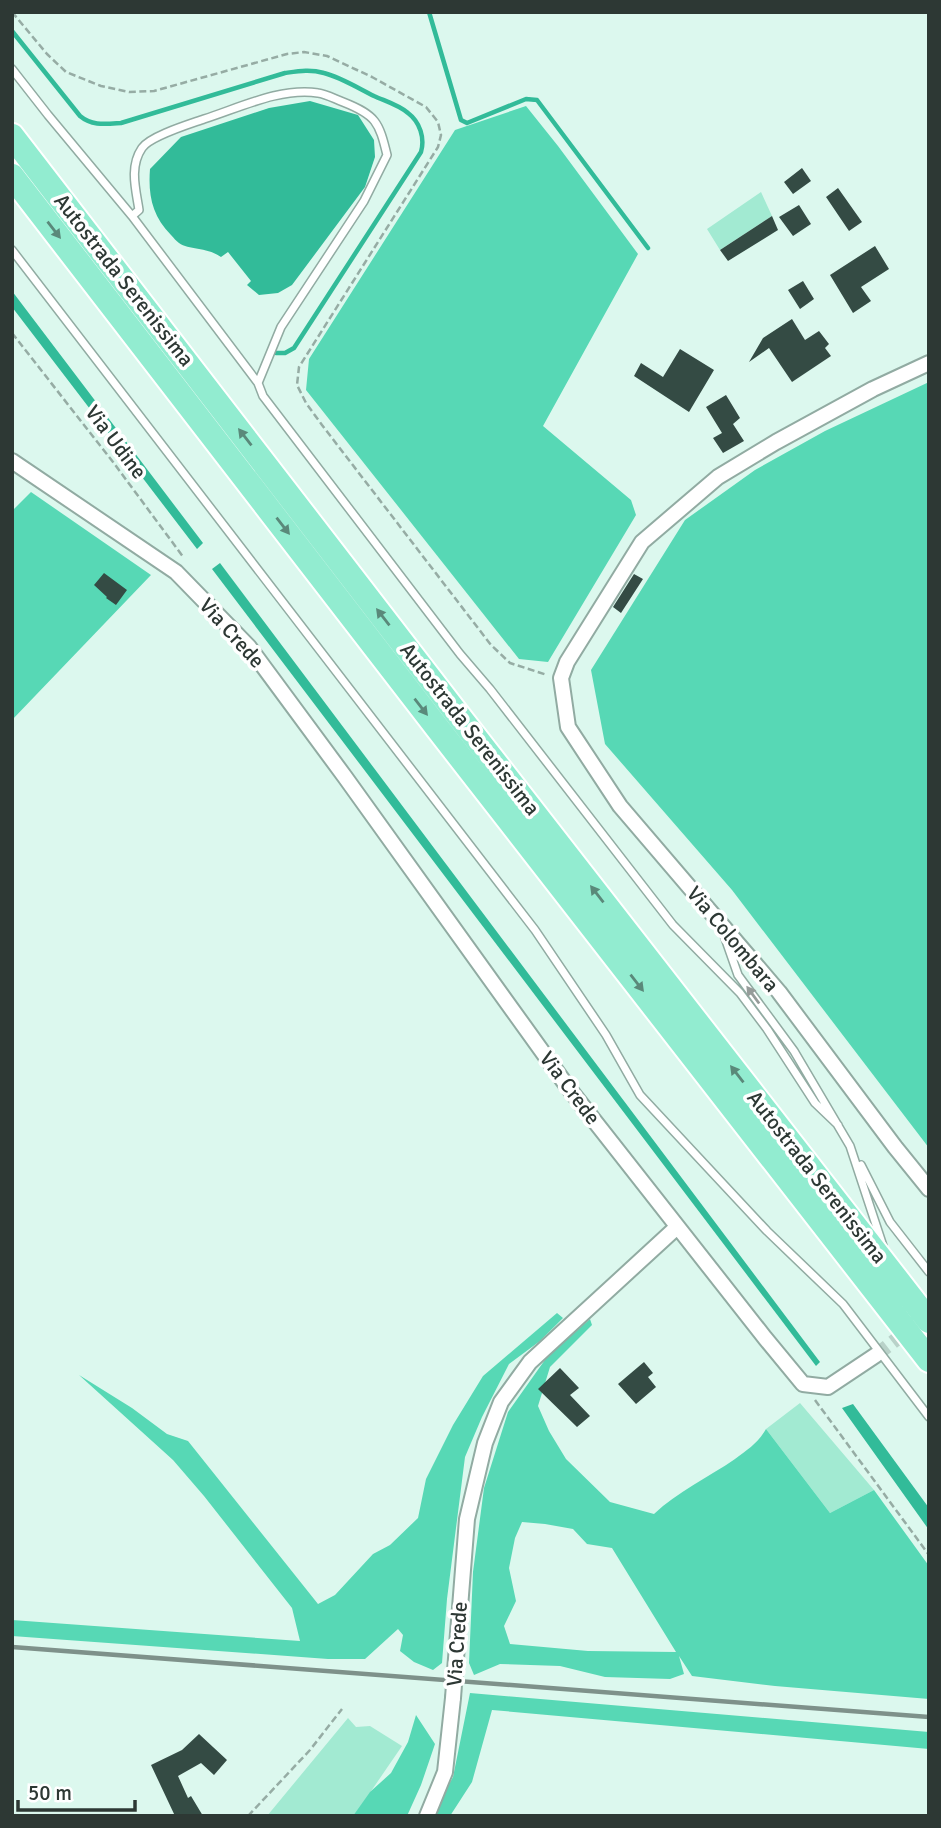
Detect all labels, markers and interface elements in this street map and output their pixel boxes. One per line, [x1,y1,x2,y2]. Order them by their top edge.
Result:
street label: Autostrada Serenissima [49,188,199,372]
one-way arrow [47,220,62,238]
street label: Via Udine [80,400,152,484]
one-way arrow [238,428,252,446]
one-way arrow [275,517,290,535]
street label: Via Crede [194,593,270,673]
one-way arrow [376,609,391,627]
street label: Autostrada Serenissima [395,637,545,821]
one-way arrow [414,697,429,715]
street label: Via Colombara [681,881,785,997]
one-way arrow [591,885,605,903]
one-way arrow [629,973,644,991]
one-way arrow [746,986,760,1005]
street label: Via Crede [534,1046,606,1130]
one-way arrow [729,1065,744,1083]
street label: Autostrada Serenissima [742,1085,892,1269]
street label: Via Crede [441,1601,473,1687]
scale bar [18,1769,135,1813]
text: 50 m [28,1780,72,1806]

